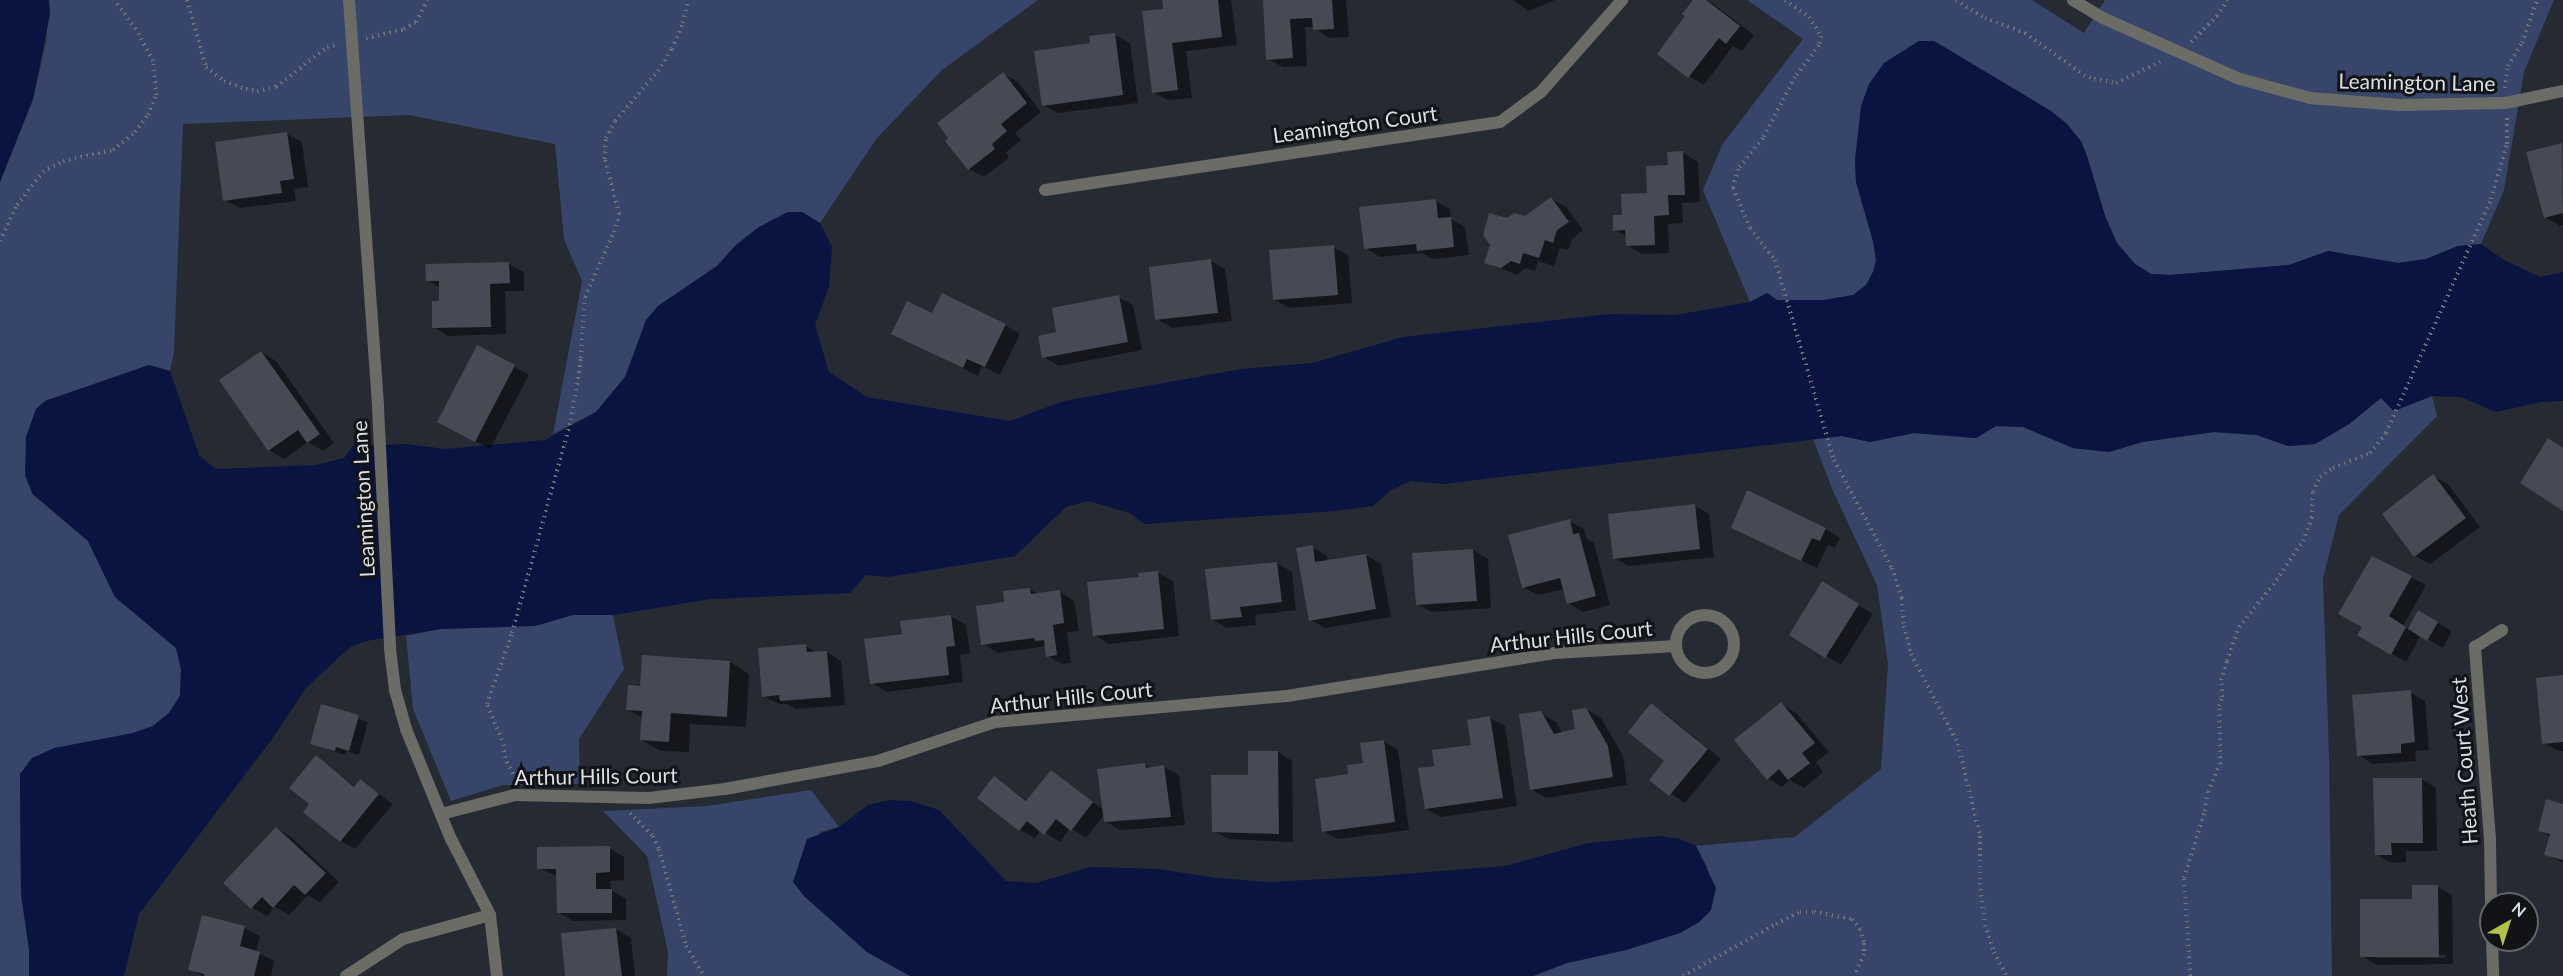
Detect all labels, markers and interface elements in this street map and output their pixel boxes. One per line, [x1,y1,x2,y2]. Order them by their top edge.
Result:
street label: Leamington Lane [2338,68,2496,96]
street label: Leamington Court [1271,100,1439,148]
street label: Leamington Lane [346,420,380,578]
street label: Arthur Hills Court [1488,615,1654,657]
street label: Arthur Hills Court [988,676,1154,718]
street label: Heath Court West [2446,676,2482,846]
street label: Arthur Hills Court [514,762,678,790]
north arrow [2479,892,2539,952]
text: N [2509,898,2530,920]

